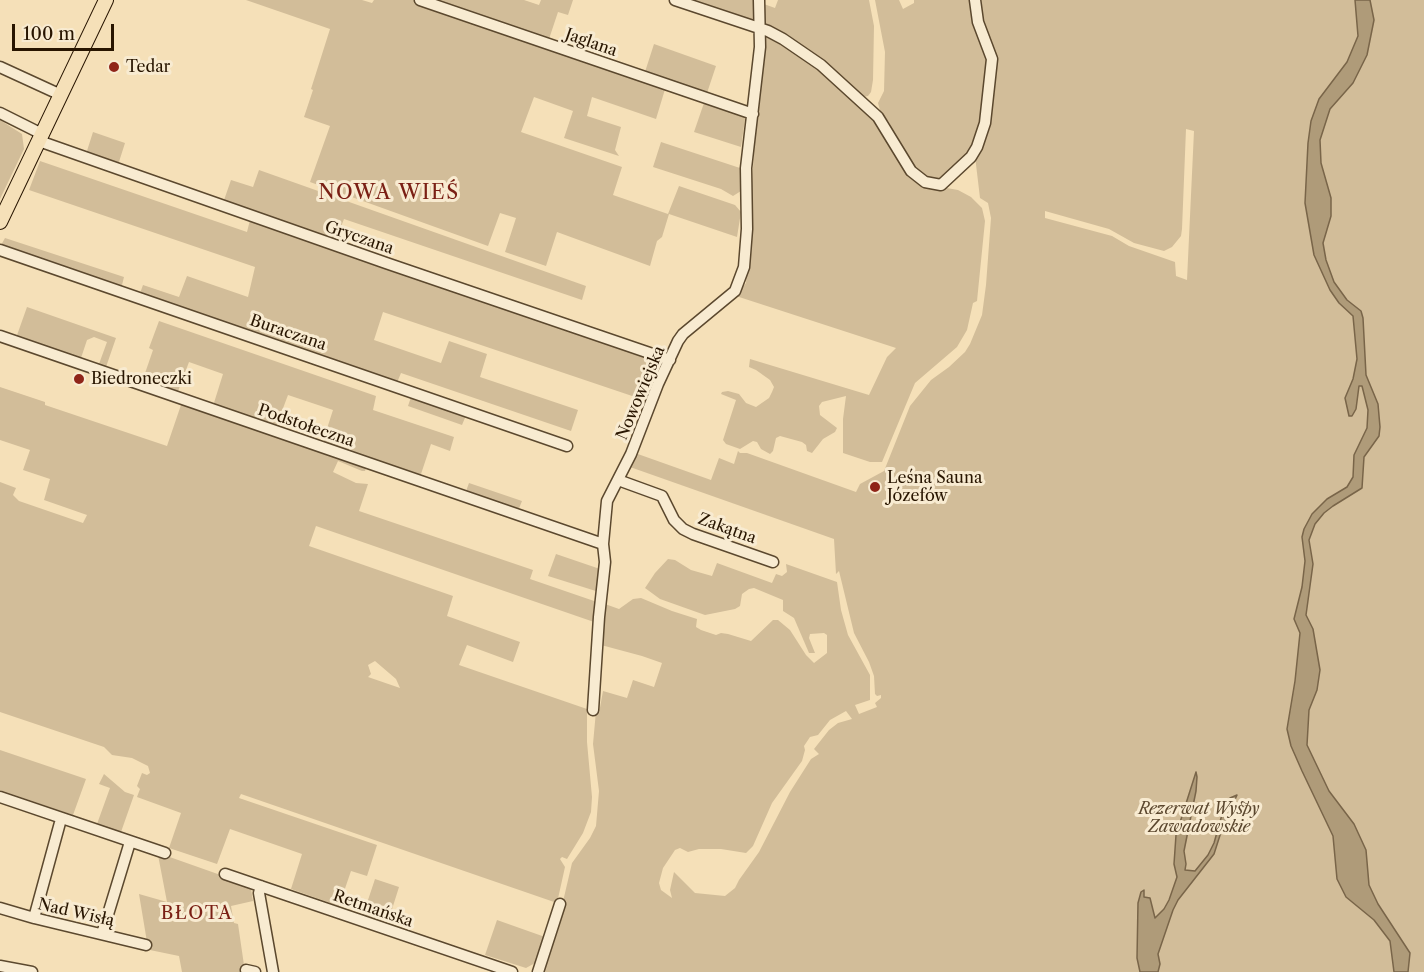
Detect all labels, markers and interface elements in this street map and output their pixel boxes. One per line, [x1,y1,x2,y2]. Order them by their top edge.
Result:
scale bar [15,12,117,50]
text: 100 m [23,23,75,45]
street label: Jaglana [562,25,620,61]
place label: Tedar [126,57,170,77]
marker: Tedar [107,60,121,74]
district label: NOWA WIEŚ [318,181,460,205]
street label: Gryczana [322,217,396,259]
street label: Buraczana [247,311,329,355]
street label: Nowowiejska [613,343,669,443]
place label: Biedroneczki [91,369,192,389]
marker: Biedroneczki [72,372,86,386]
street label: Podstołeczna [255,400,357,452]
place label: Leśna Sauna Józefów [887,468,982,506]
marker: Leśna Sauna Józefów [868,480,882,494]
street label: Zakątna [695,510,759,548]
park label: Rezerwat Wyspy Zawadowskie [1138,799,1260,837]
street label: Retmańska [330,886,416,932]
street label: Nad Wisłą [36,895,116,931]
district label: BŁOTA [161,903,233,925]

